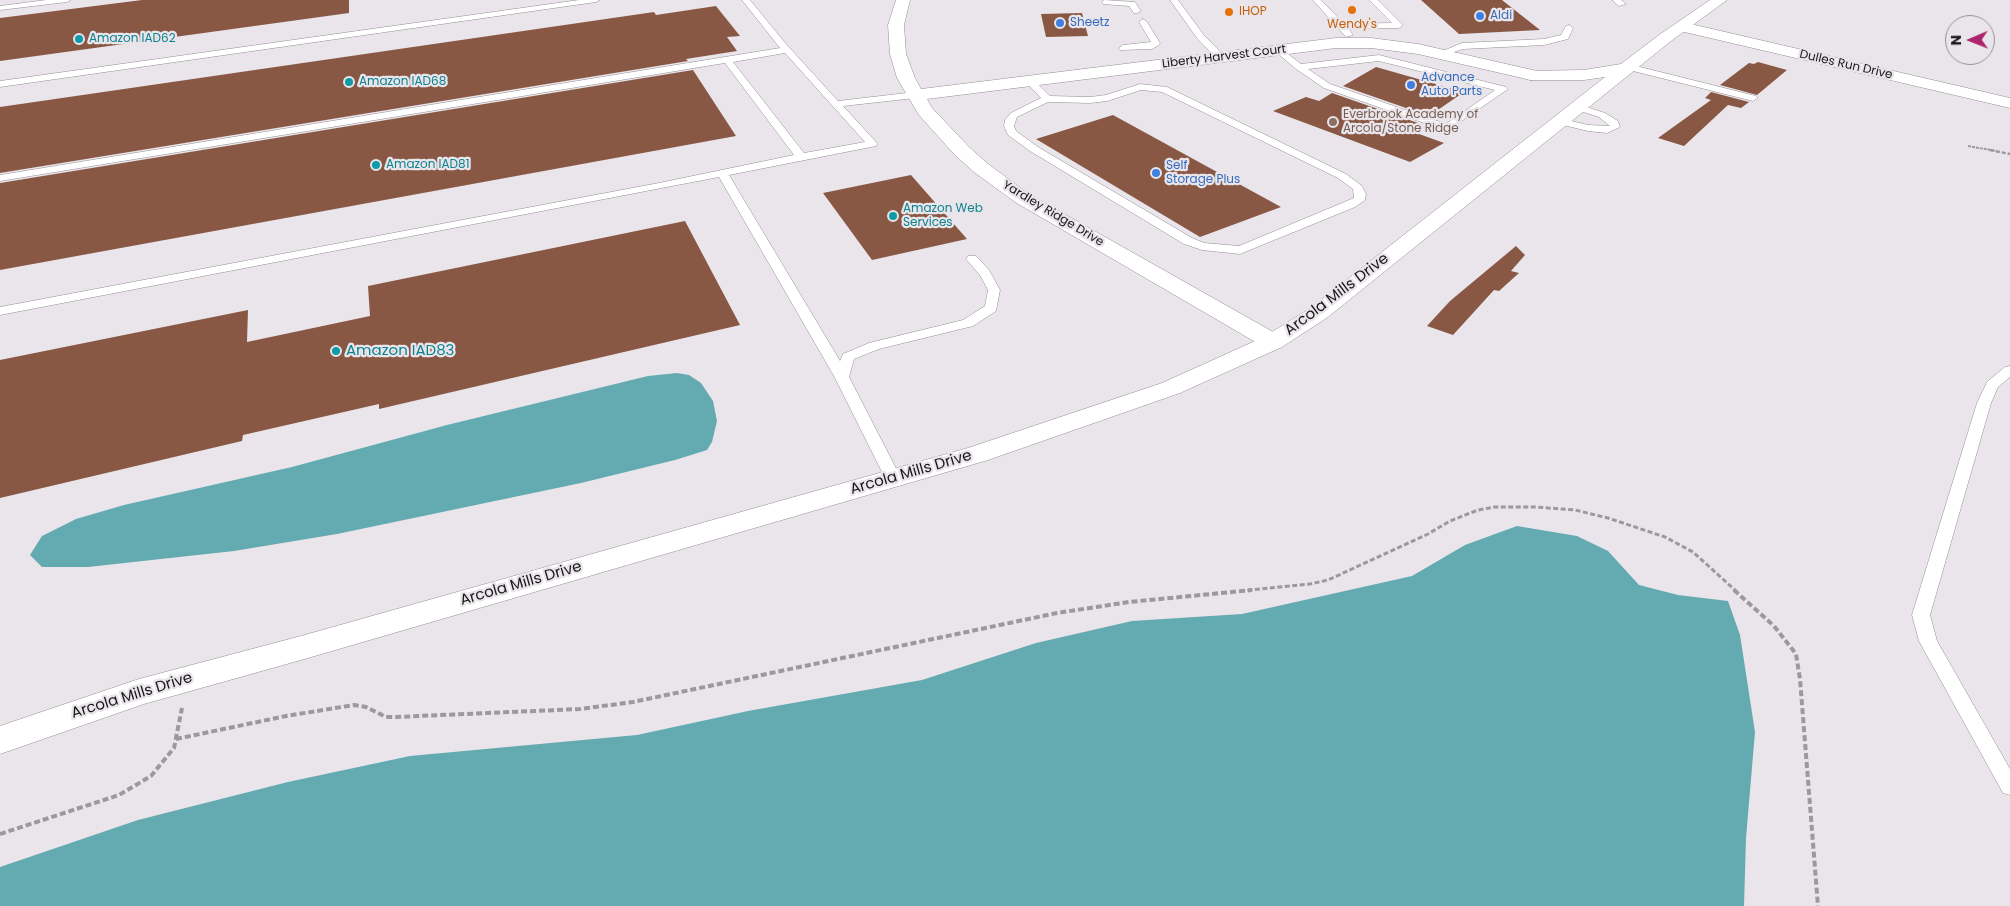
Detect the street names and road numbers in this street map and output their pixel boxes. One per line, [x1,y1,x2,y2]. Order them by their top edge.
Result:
street label: Liberty Harvest Court [1161,42,1287,72]
street label: Dulles Run Drive [1798,47,1894,83]
street label: Yardley Ridge Drive [1000,178,1106,250]
street label: Arcola Mills Drive [1281,250,1393,340]
street label: Arcola Mills Drive [848,447,974,499]
street label: Arcola Mills Drive [458,558,584,610]
street label: Arcola Mills Drive [69,669,195,723]

